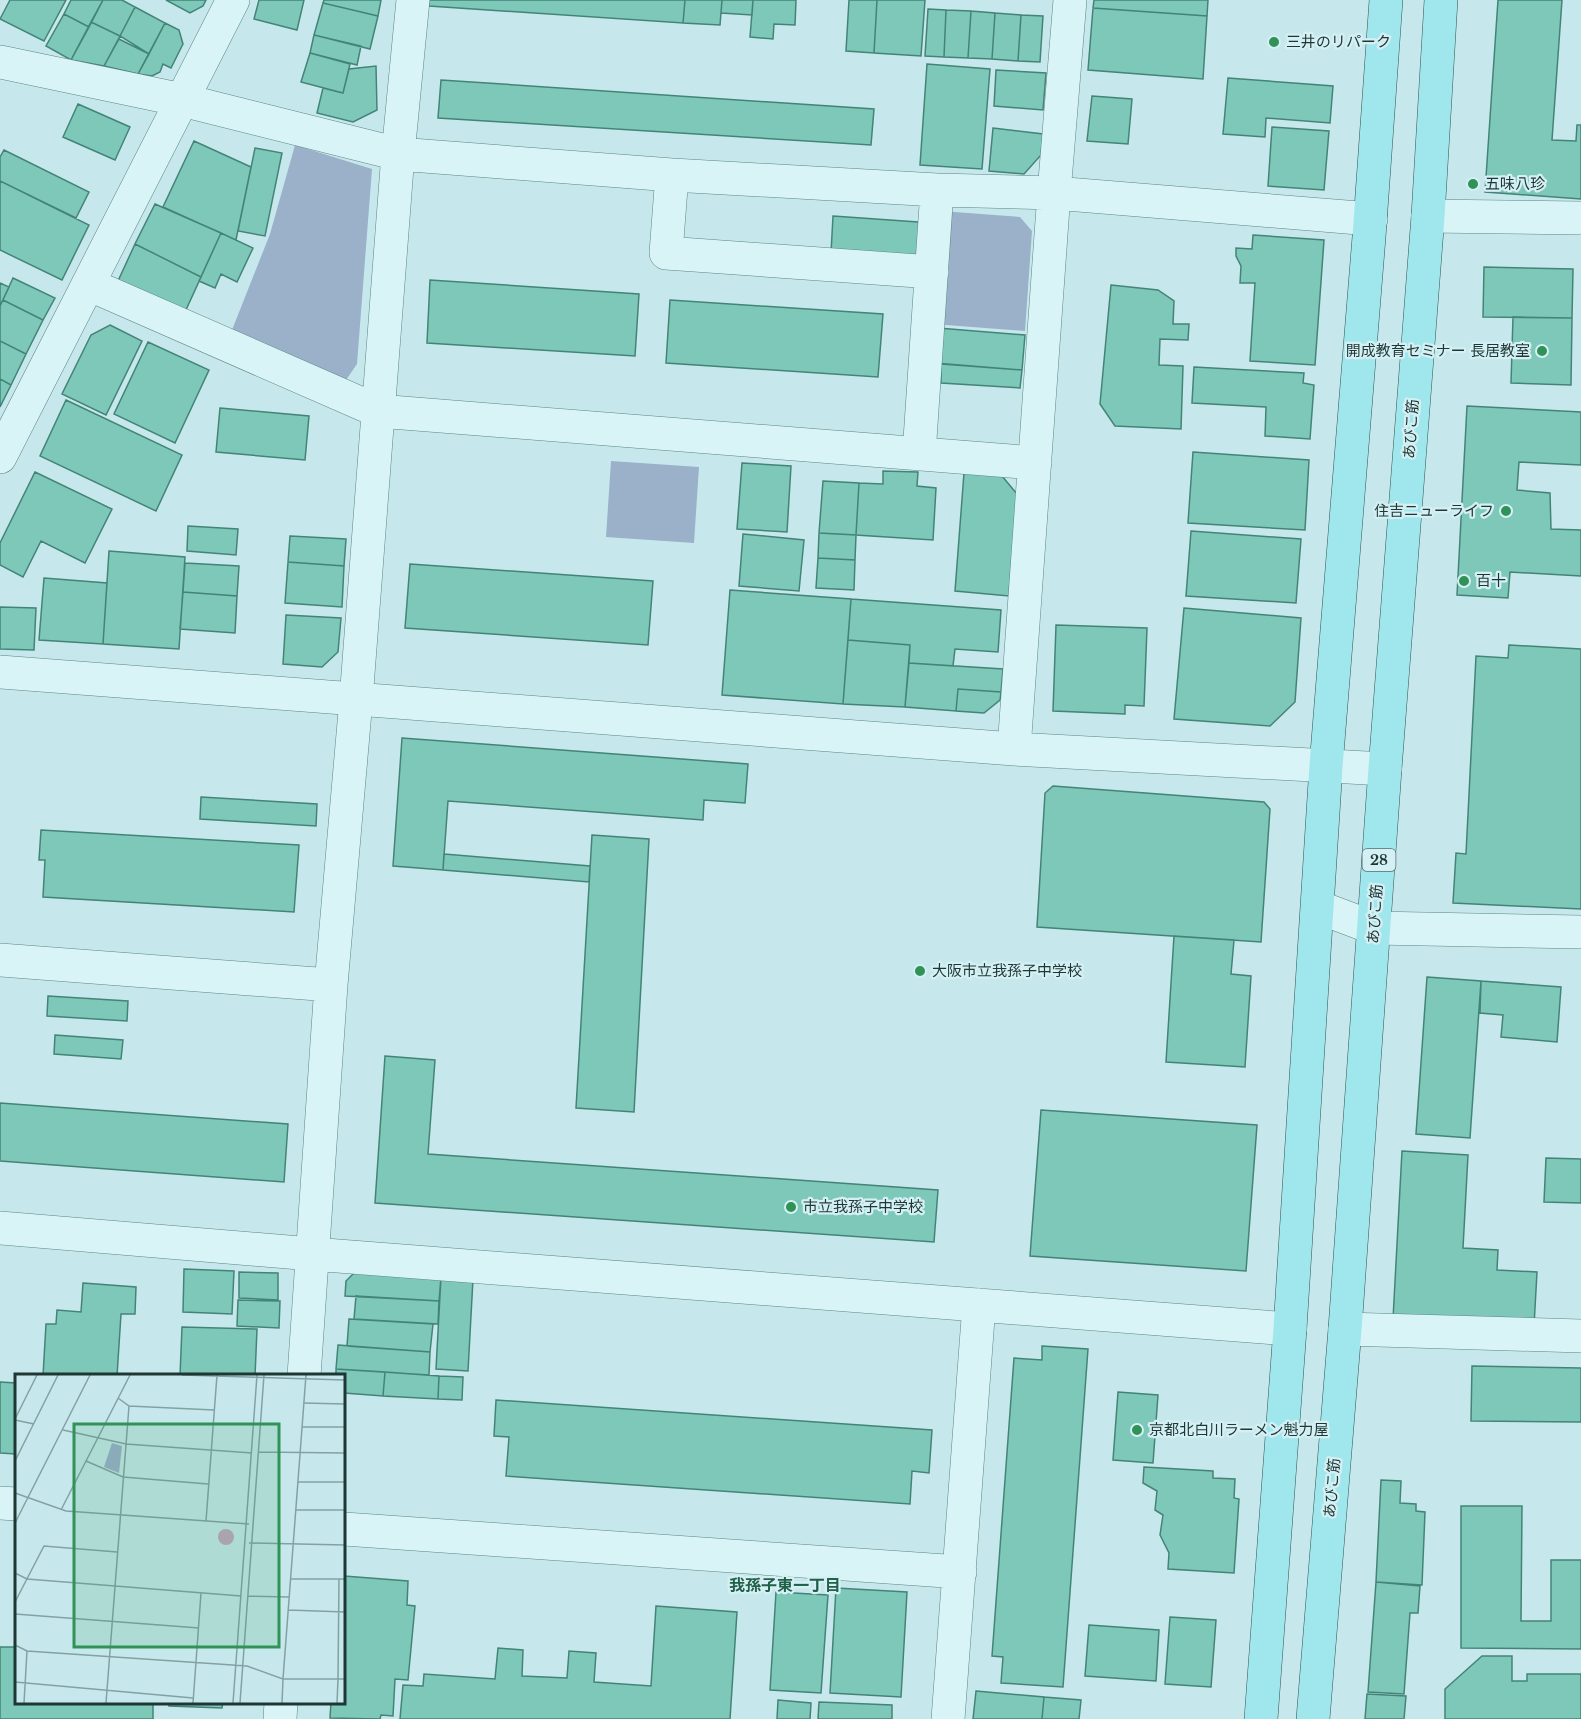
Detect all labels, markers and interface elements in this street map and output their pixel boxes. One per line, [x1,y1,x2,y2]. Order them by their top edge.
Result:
place label: 三井のリパーク [1286,32,1391,51]
marker: 三井のリパーク [1267,35,1281,49]
place label: 五味八珍 [1485,174,1545,193]
marker: 五味八珍 [1466,177,1480,191]
place label: 開成教育セミナー 長居教室 [1346,341,1530,360]
marker: 開成教育セミナー 長居教室 [1535,344,1549,358]
street label: あびこ筋 [1399,398,1422,460]
place label: 住吉ニューライフ [1374,501,1494,520]
marker: 住吉ニューライフ [1499,504,1513,518]
place label: 百十 [1476,571,1506,590]
marker: 百十 [1457,574,1471,588]
road number: 28 [1362,849,1396,871]
street label: あびこ筋 [1363,883,1386,945]
place label: 大阪市立我孫子中学校 [932,961,1082,980]
marker: 大阪市立我孫子中学校 [913,964,927,978]
place label: 市立我孫子中学校 [803,1197,923,1216]
marker: 市立我孫子中学校 [784,1200,798,1214]
inset map [15,1374,345,1704]
place label: 京都北白川ラーメン魁力屋 [1149,1420,1328,1439]
marker: 京都北白川ラーメン魁力屋 [1130,1423,1144,1437]
street label: あびこ筋 [1319,1457,1344,1519]
district label: 我孫子東一丁目 [729,1575,841,1595]

